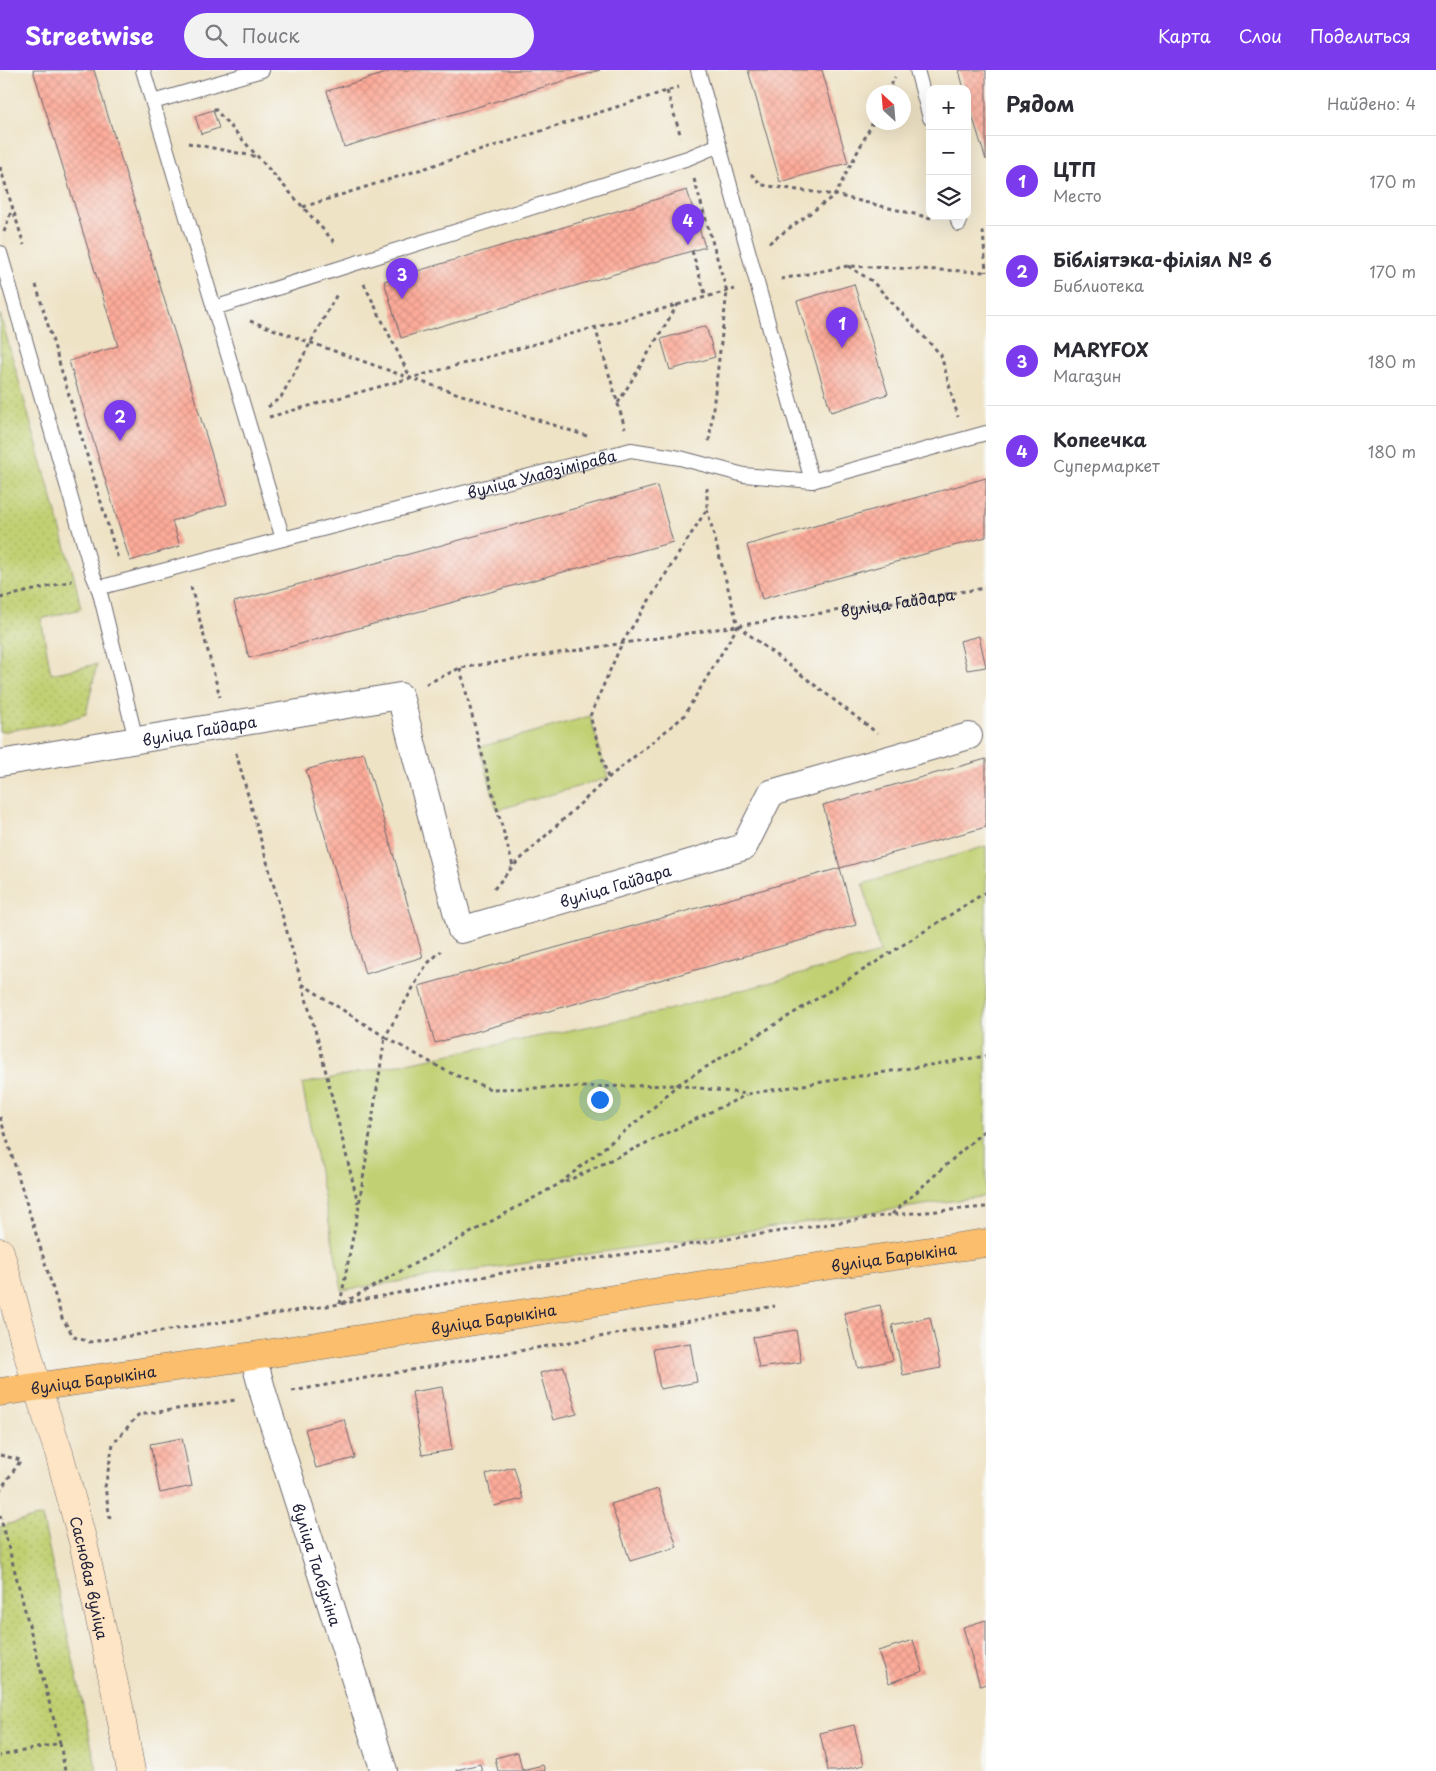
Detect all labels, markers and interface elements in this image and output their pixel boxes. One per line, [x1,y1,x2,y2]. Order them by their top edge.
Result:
search box [184,13,534,58]
text: Streetwise [25,17,154,53]
icon: search [202,21,230,49]
text: Поиск [242,21,299,49]
text: Карта [1158,22,1211,49]
text: Слои [1239,22,1282,49]
text: Поделиться [1310,22,1411,49]
north arrow [866,85,911,130]
map controls [926,85,971,220]
button: + [926,85,971,130]
text: Рядом [1006,87,1074,119]
text: Найдено: 4 [1327,91,1416,115]
button: − [926,130,971,175]
text: ЦТП [1053,155,1096,183]
text: 1 [1018,169,1026,193]
text: 170 m [1370,169,1416,193]
button: layers [926,175,971,220]
text: Место [1053,183,1102,207]
pin: 4 [672,204,704,245]
text: Бібліятэка-філіял № 6 [1053,245,1272,273]
pin: 3 [386,258,418,299]
text: 2 [1016,259,1028,283]
text: 170 m [1370,259,1416,283]
text: Библиотека [1053,273,1144,297]
pin: 1 [826,307,858,348]
text: MARYFOX [1053,335,1148,363]
text: 3 [1017,349,1027,373]
text: 180 m [1368,349,1416,373]
text: Магазин [1053,363,1122,387]
pin: 2 [104,400,136,441]
text: Копеечка [1053,425,1147,453]
text: 4 [1017,439,1027,463]
text: 180 m [1368,439,1416,463]
street label: вуліца Уладзімірава [464,443,619,503]
text: Супермаркет [1053,453,1160,477]
street label: вуліца Гайдара [839,581,957,622]
street label: вуліца Гайдара [140,709,259,750]
street label: вуліца Гайдара [557,857,674,912]
your location [587,1087,613,1113]
street label: вуліца Барыкіна [829,1236,959,1277]
street label: вуліца Барыкіна [429,1297,558,1339]
street label: вуліца Барыкіна [29,1358,158,1399]
street label: вуліца Талбухіна [287,1500,348,1629]
street label: Сасновая вуліца [65,1513,116,1642]

